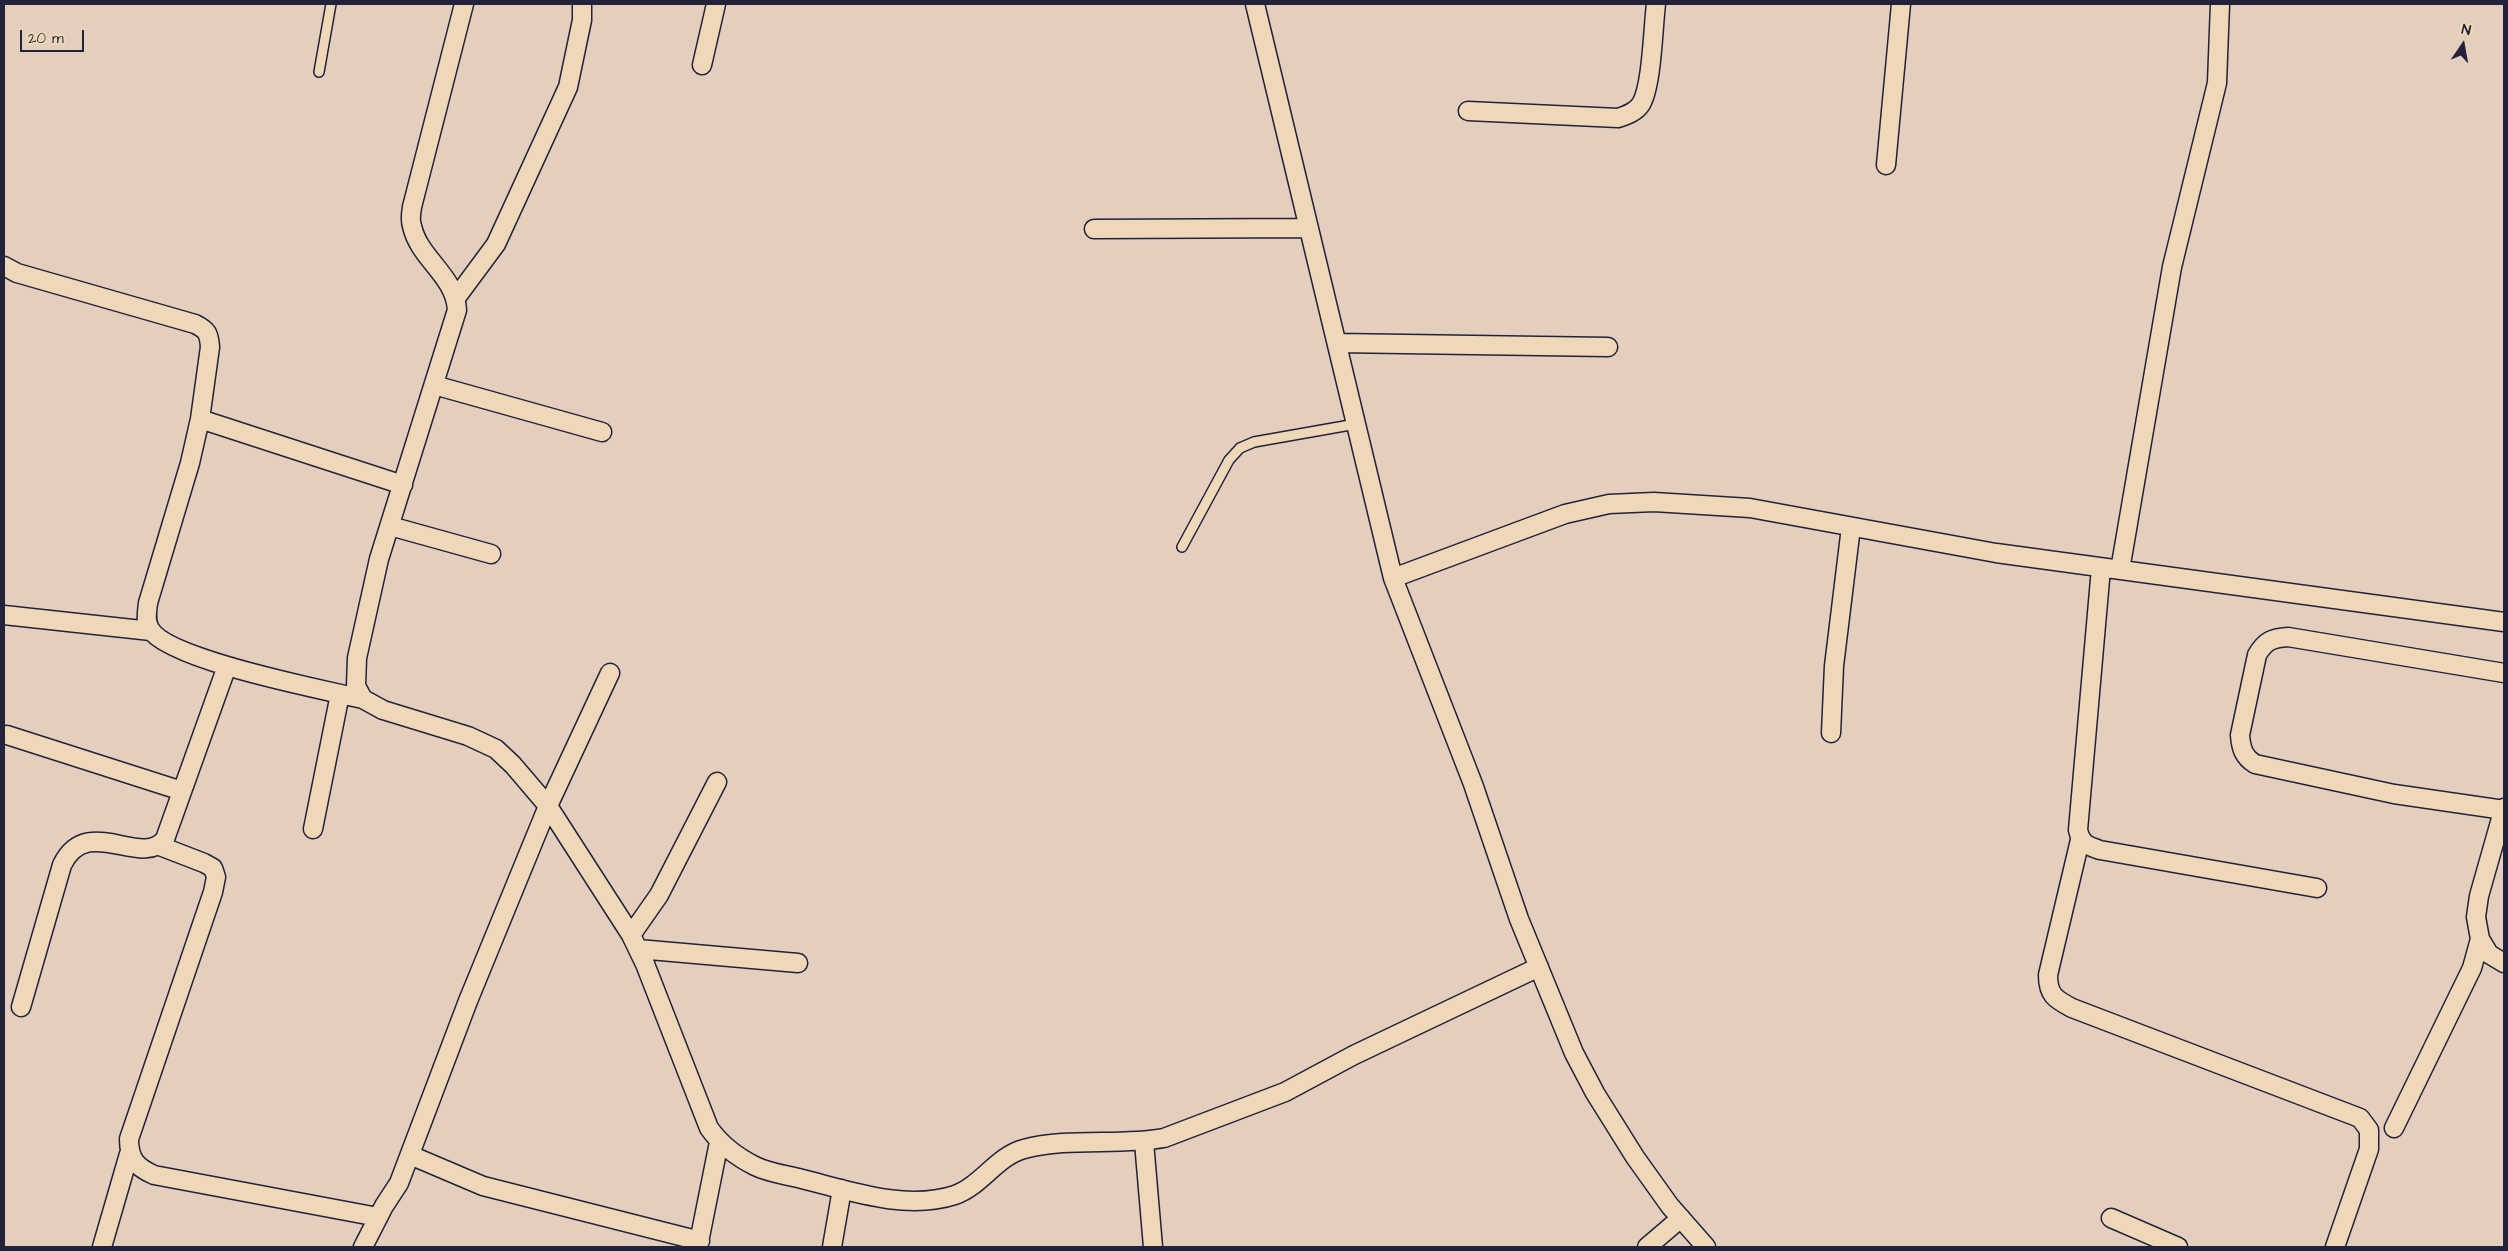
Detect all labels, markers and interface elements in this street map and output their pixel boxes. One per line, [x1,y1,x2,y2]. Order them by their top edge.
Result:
scale bar [22,20,86,52]
north arrow [2438,20,2488,70]
text: N [2460,20,2472,41]
text: 20 m [28,28,64,49]

